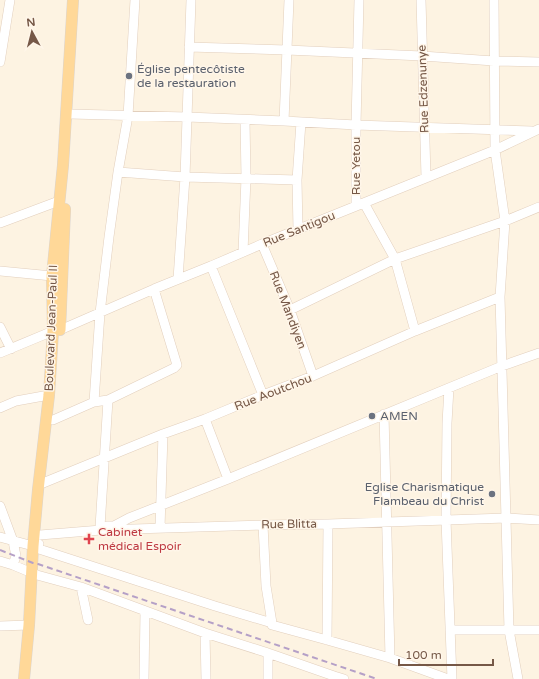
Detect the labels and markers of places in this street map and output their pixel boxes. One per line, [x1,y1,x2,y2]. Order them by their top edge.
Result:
place label: Église pentecôtiste de la restauration [137,62,245,90]
marker: Église pentecôtiste de la restauration [124,71,134,81]
place label: AMEN [380,409,418,423]
marker: AMEN [367,411,377,421]
place label: Eglise Charismatique Flambeau du Christ [365,480,484,508]
marker: Eglise Charismatique Flambeau du Christ [487,489,497,499]
place label: Cabinet médical Espoir [98,525,182,553]
marker: Cabinet médical Espoir [83,533,95,545]

